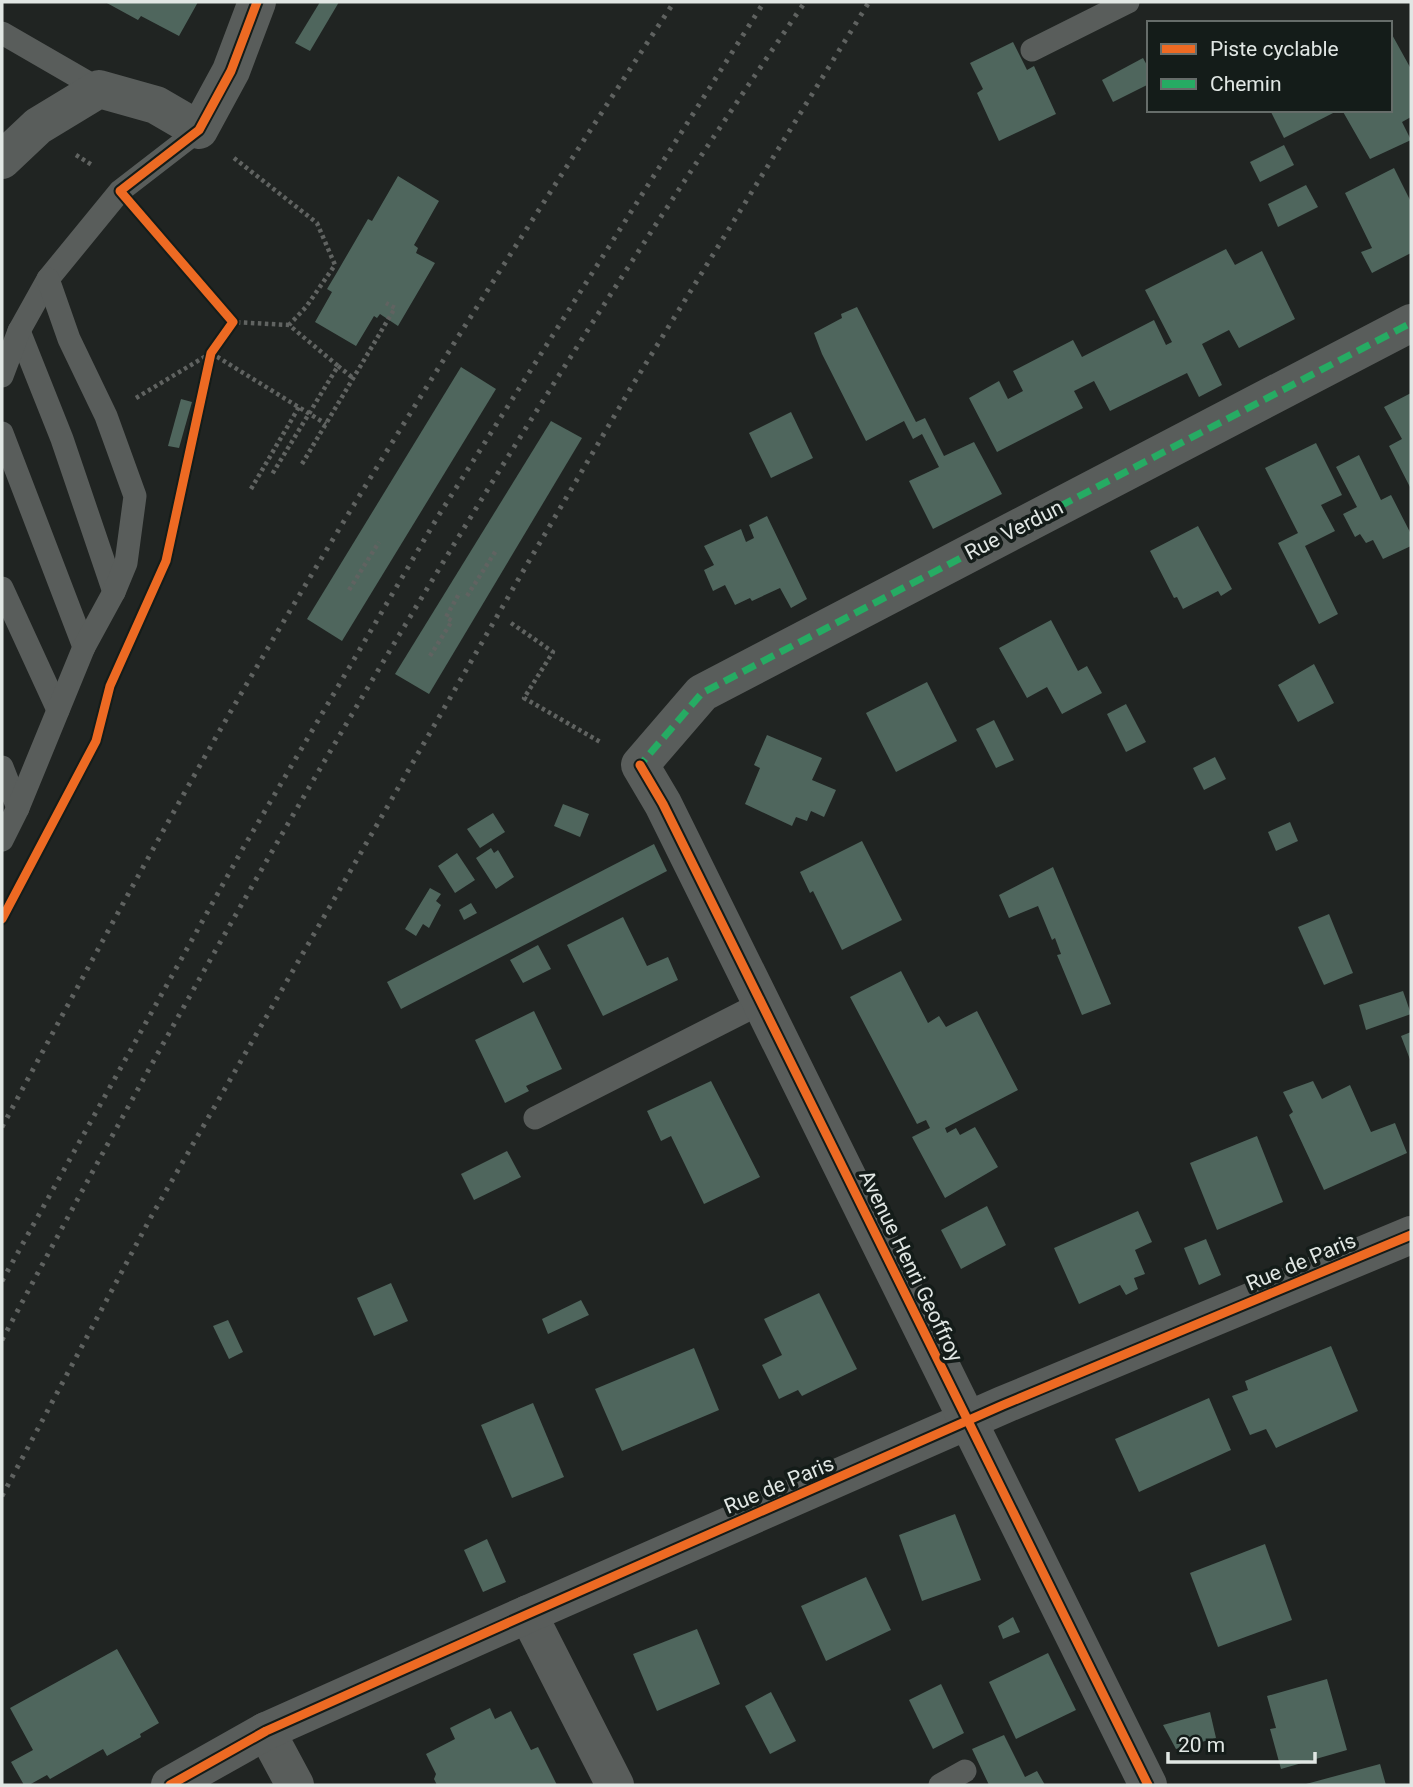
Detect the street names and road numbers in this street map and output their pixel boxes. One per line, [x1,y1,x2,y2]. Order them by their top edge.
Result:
street label: Rue Verdun [961,495,1067,565]
street label: Avenue Henri Geoffroy [854,1166,968,1366]
street label: Rue de Paris [1243,1228,1359,1296]
street label: Rue de Paris [721,1451,837,1519]

